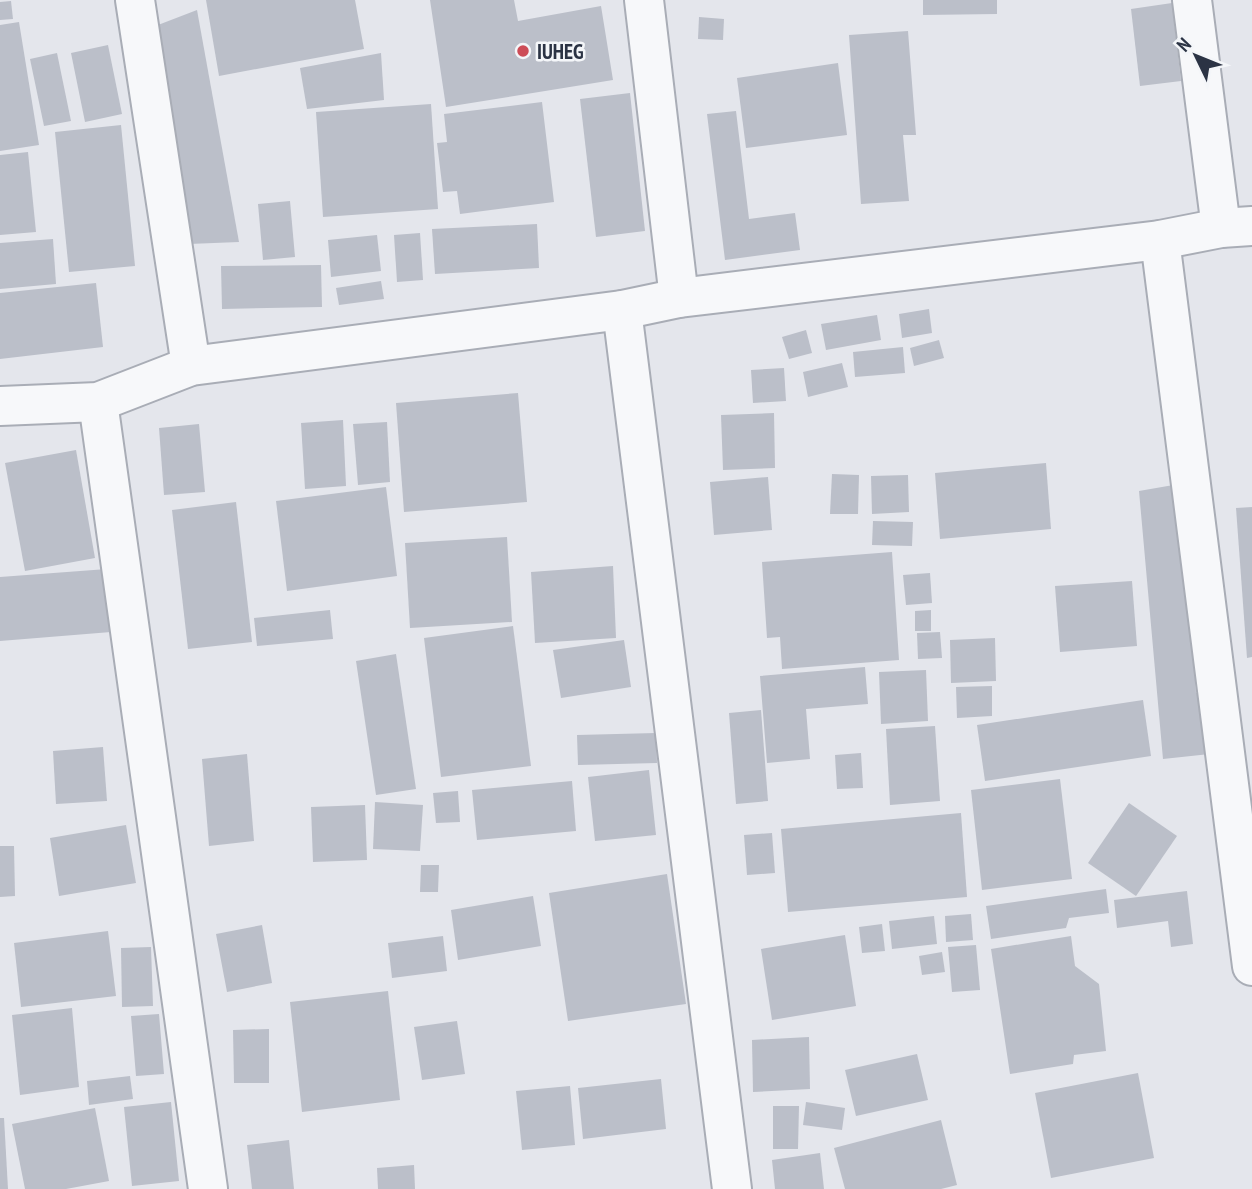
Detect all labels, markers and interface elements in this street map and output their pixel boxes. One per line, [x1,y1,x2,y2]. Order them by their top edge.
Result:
north arrow [1161,21,1231,91]
text: N [1171,32,1196,56]
place label: IUHEG [537,38,584,65]
marker: IUHEG [515,43,531,59]

